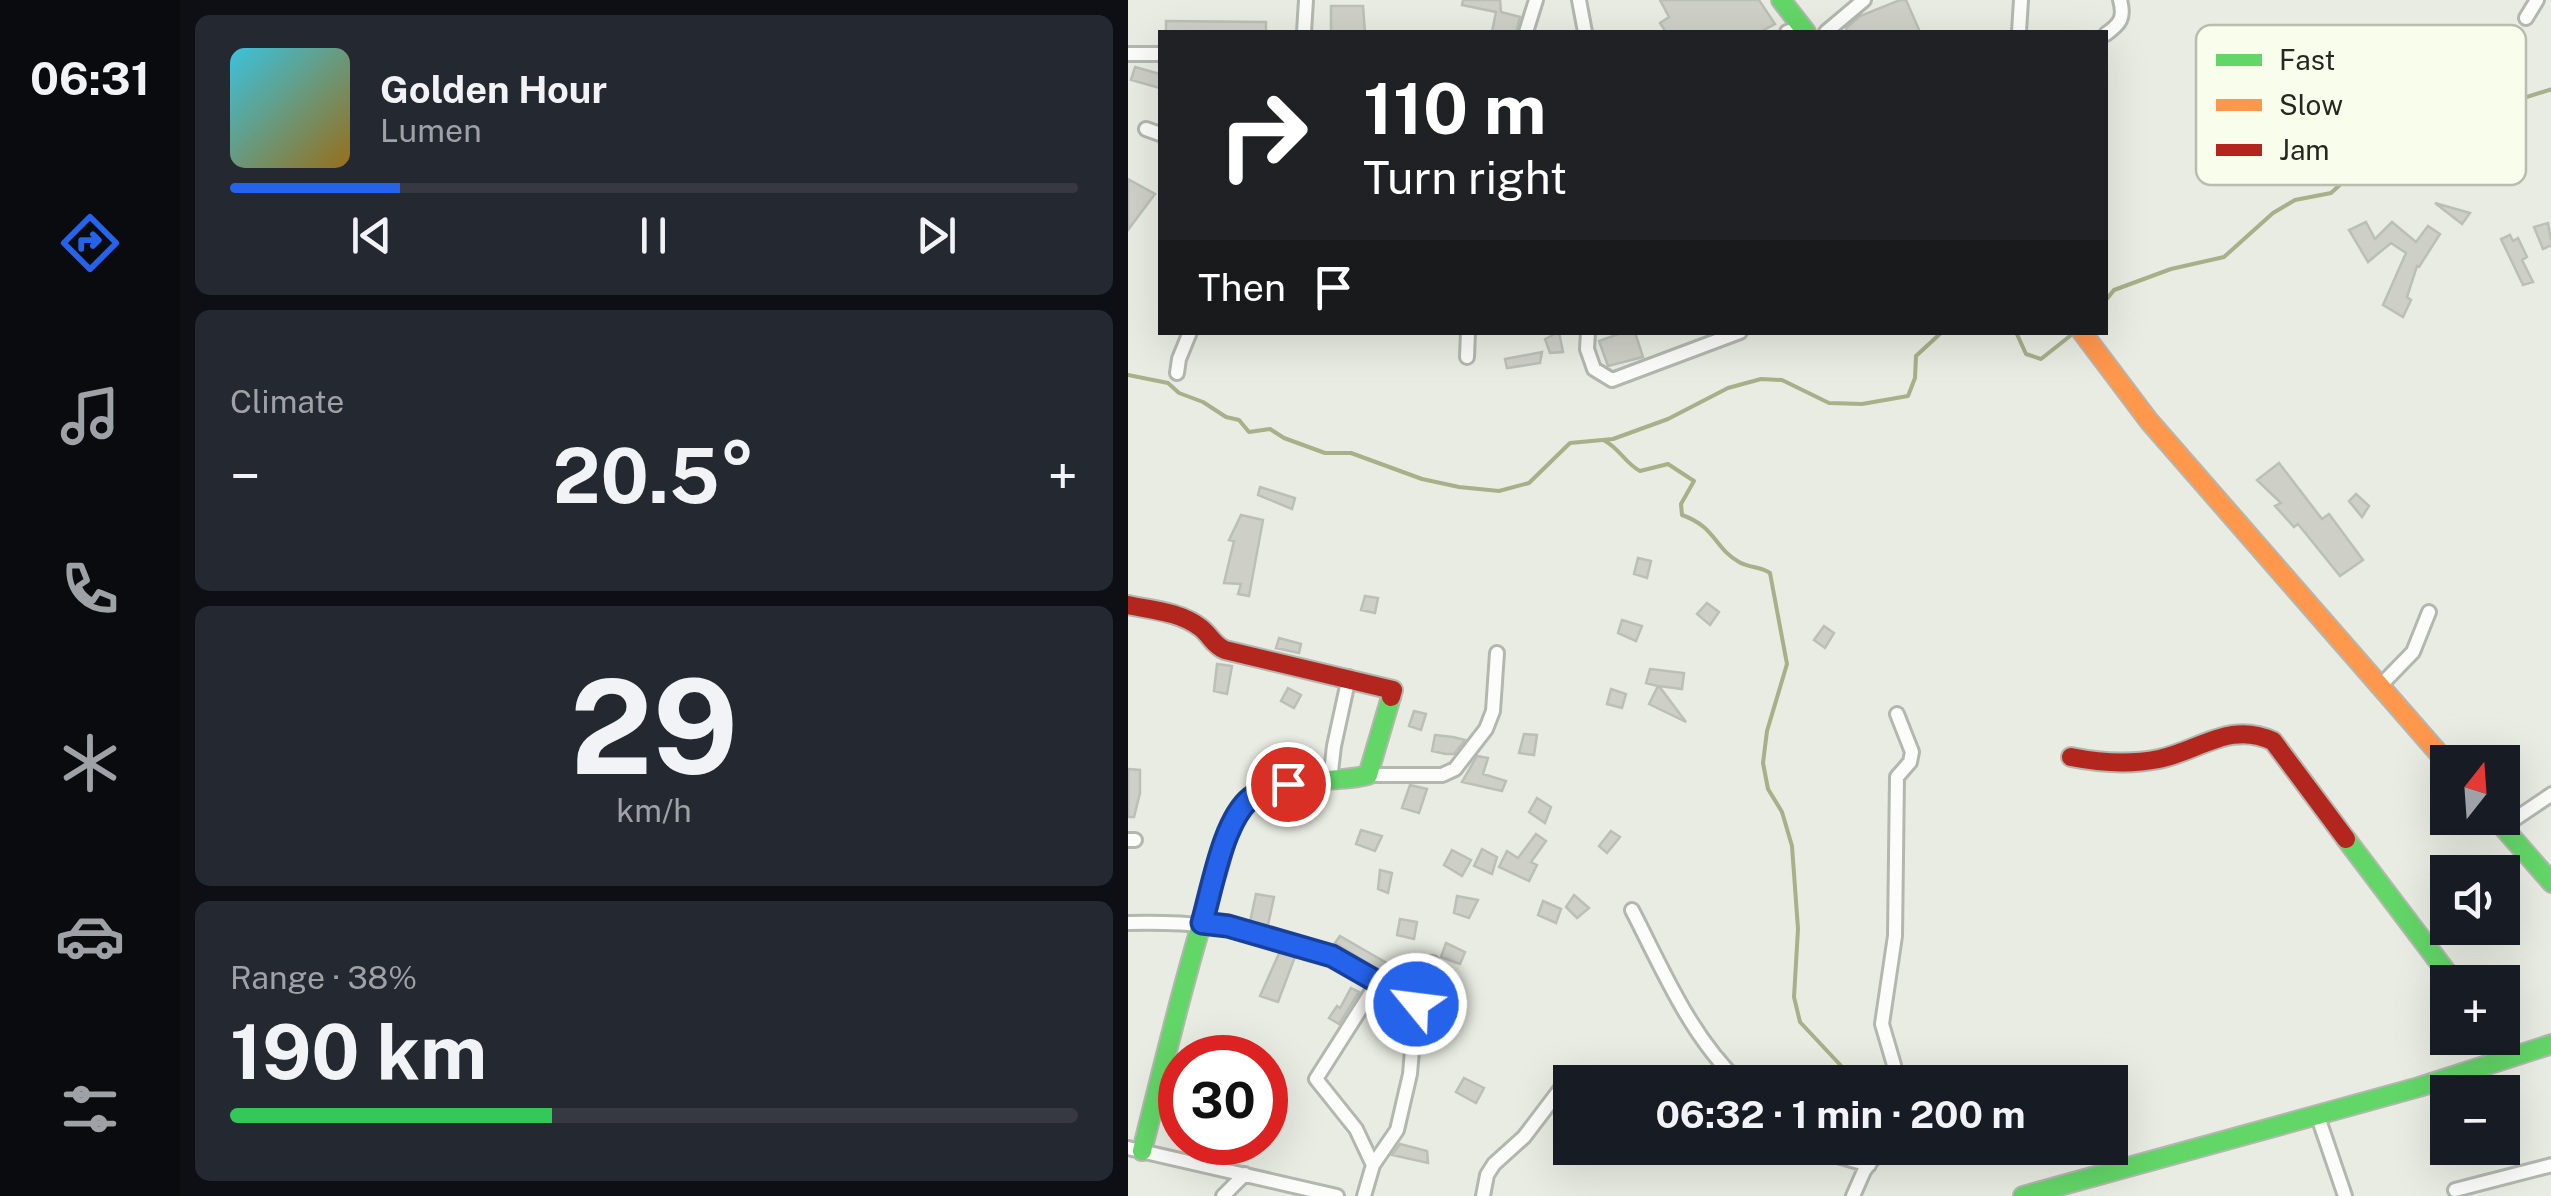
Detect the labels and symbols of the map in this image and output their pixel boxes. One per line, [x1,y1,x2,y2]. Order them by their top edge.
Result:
legend [2196,25,2526,185]
text: Fast [2279,43,2335,76]
text: Slow [2279,88,2343,121]
text: Jam [2279,133,2330,166]
pin [1246,742,1331,827]
north arrow [2430,745,2520,835]
position arrow [1364,952,1468,1056]
speed limit sign: 30 [1158,1035,1288,1165]

